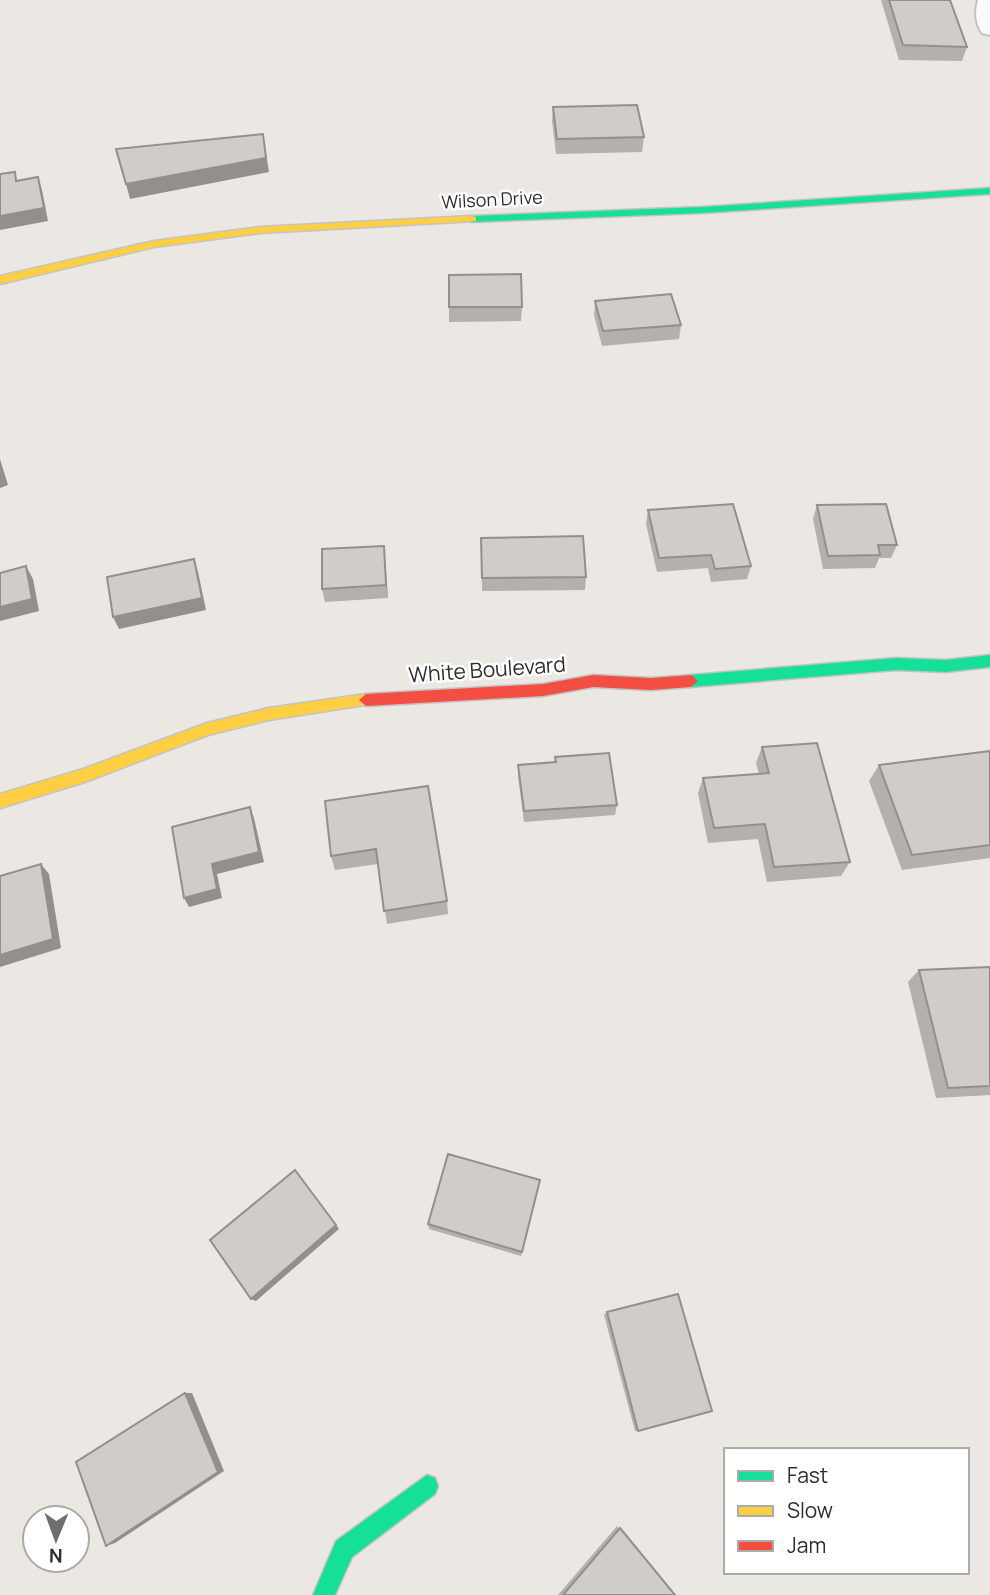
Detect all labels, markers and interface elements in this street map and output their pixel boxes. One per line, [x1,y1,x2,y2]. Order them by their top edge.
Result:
street label: Wilson Drive [441,184,543,214]
street label: White Boulevard [407,650,567,688]
legend [724,1448,969,1574]
text: Fast [787,1461,828,1489]
text: Slow [787,1496,833,1524]
north arrow [21,1504,91,1574]
text: Jam [787,1531,826,1559]
text: N [49,1543,63,1569]

